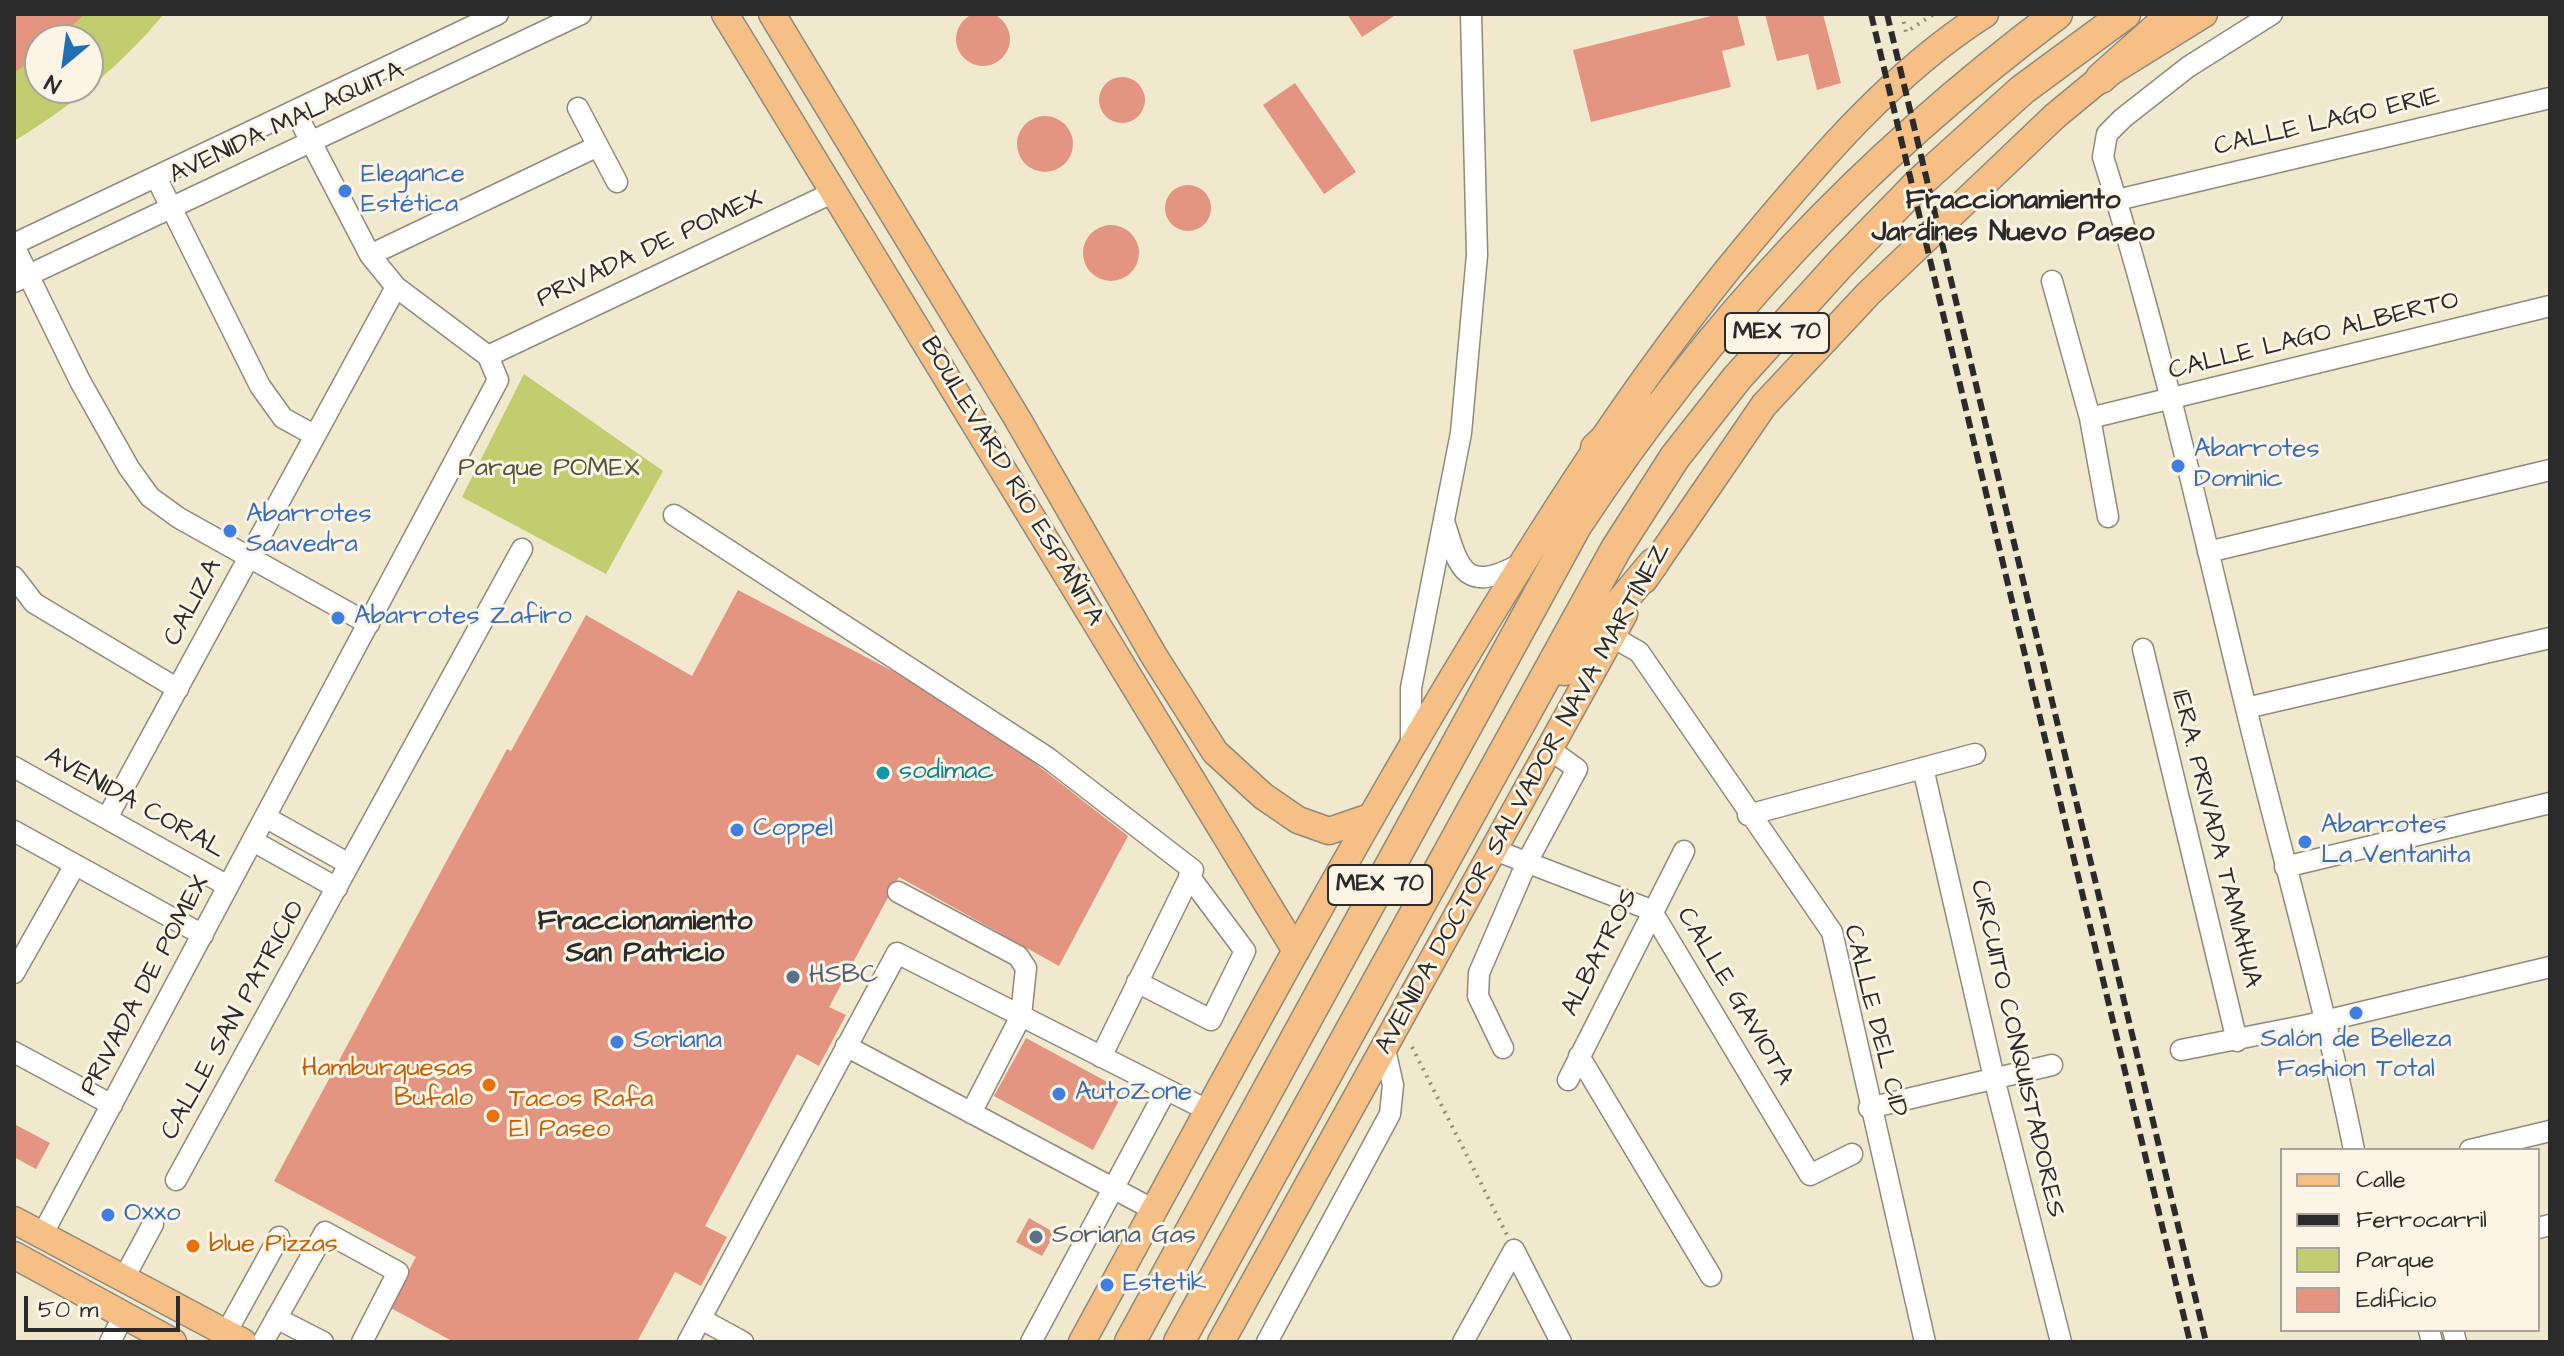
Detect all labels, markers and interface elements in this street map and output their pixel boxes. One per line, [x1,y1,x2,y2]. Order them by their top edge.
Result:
north arrow [24,24,104,104]
street label: AVENIDA MALAQUITA [165,56,409,192]
text: N [40,67,67,101]
street label: CALLE LAGO ERIE [2211,82,2443,164]
place label: Elegance Estética [361,160,465,222]
marker: Elegance Estética [336,182,354,200]
street label: PRIVADA DE POMEX [532,184,768,316]
district label: Fraccionamiento Jardines Nuevo Paseo [1872,185,2154,251]
street label: CALLE LAGO ALBERTO [2166,286,2462,388]
road number: MEX 70 [1725,313,1829,353]
street label: BOULEVARD RÍO ESPAÑITA [912,332,1110,632]
place label: Abarrotes Dominic [2194,435,2319,496]
park label: Parque POMEX [458,454,640,486]
marker: Abarrotes Dominic [2169,457,2187,475]
place label: Abarrotes Saavedra [246,500,371,562]
marker: Abarrotes Saavedra [221,522,239,540]
street label: AVENIDA DOCTOR SALVADOR NAVA MARTÍNEZ [1370,538,1678,1060]
street label: CALIZA [158,554,230,652]
place label: Abarrotes Zafiro [354,602,572,634]
marker: Abarrotes Zafiro [329,609,347,627]
street label: 1ERA. PRIVADA TAMIAHUA [2163,687,2267,991]
street label: AVENIDA CORAL [38,742,230,866]
place label: sodimac [899,757,994,789]
marker: sodimac [874,764,892,782]
place label: Abarrotes La Ventanita [2321,811,2470,872]
place label: Coppel [753,814,833,846]
marker: Coppel [728,821,746,839]
marker: Abarrotes La Ventanita [2296,833,2314,851]
road number: MEX 70 [1328,865,1432,905]
street label: PRIVADA DE POMEX [75,870,217,1102]
street label: CIRCUITO CONQUISTADORES [1962,877,2070,1221]
street label: ALBATROS [1556,884,1646,1022]
street label: CALLE SAN PATRICIO [155,896,313,1146]
street label: CALLE GAVIOTA [1669,902,1799,1092]
district label: Fraccionamiento San Patricio [537,906,753,972]
street label: CALLE DEL CID [1835,922,1913,1120]
place label: HSBC [809,961,878,993]
marker: HSBC [784,968,802,986]
marker: Salón de Belleza Fashion Total [2347,1004,2365,1022]
place label: Salón de Belleza Fashion Total [2261,1025,2451,1086]
place label: Soriana [633,1026,722,1058]
marker: Soriana [608,1033,626,1051]
place label: Hamburguesas Bufalo [302,1054,473,1116]
marker: Hamburguesas Bufalo [480,1076,498,1094]
place label: AutoZone [1075,1078,1192,1110]
place label: Tacos Rafa El Paseo [509,1085,653,1146]
marker: AutoZone [1050,1085,1068,1103]
marker: Tacos Rafa El Paseo [484,1107,502,1125]
legend [2280,1148,2540,1332]
text: Calle [2356,1163,2406,1197]
place label: Oxxo [124,1199,181,1231]
text: Ferrocarril [2356,1203,2487,1237]
marker: Oxxo [99,1206,117,1224]
place label: Soriana Gas [1052,1221,1196,1253]
marker: Soriana Gas [1027,1228,1045,1246]
place label: blue Pizzas [209,1230,338,1262]
marker: blue Pizzas [184,1237,202,1255]
text: Parque [2356,1243,2434,1277]
place label: Estetik [1123,1269,1206,1301]
marker: Estetik [1098,1276,1116,1294]
scale bar [28,1280,184,1330]
text: Edificio [2356,1283,2436,1317]
text: 50 m [38,1293,98,1327]

